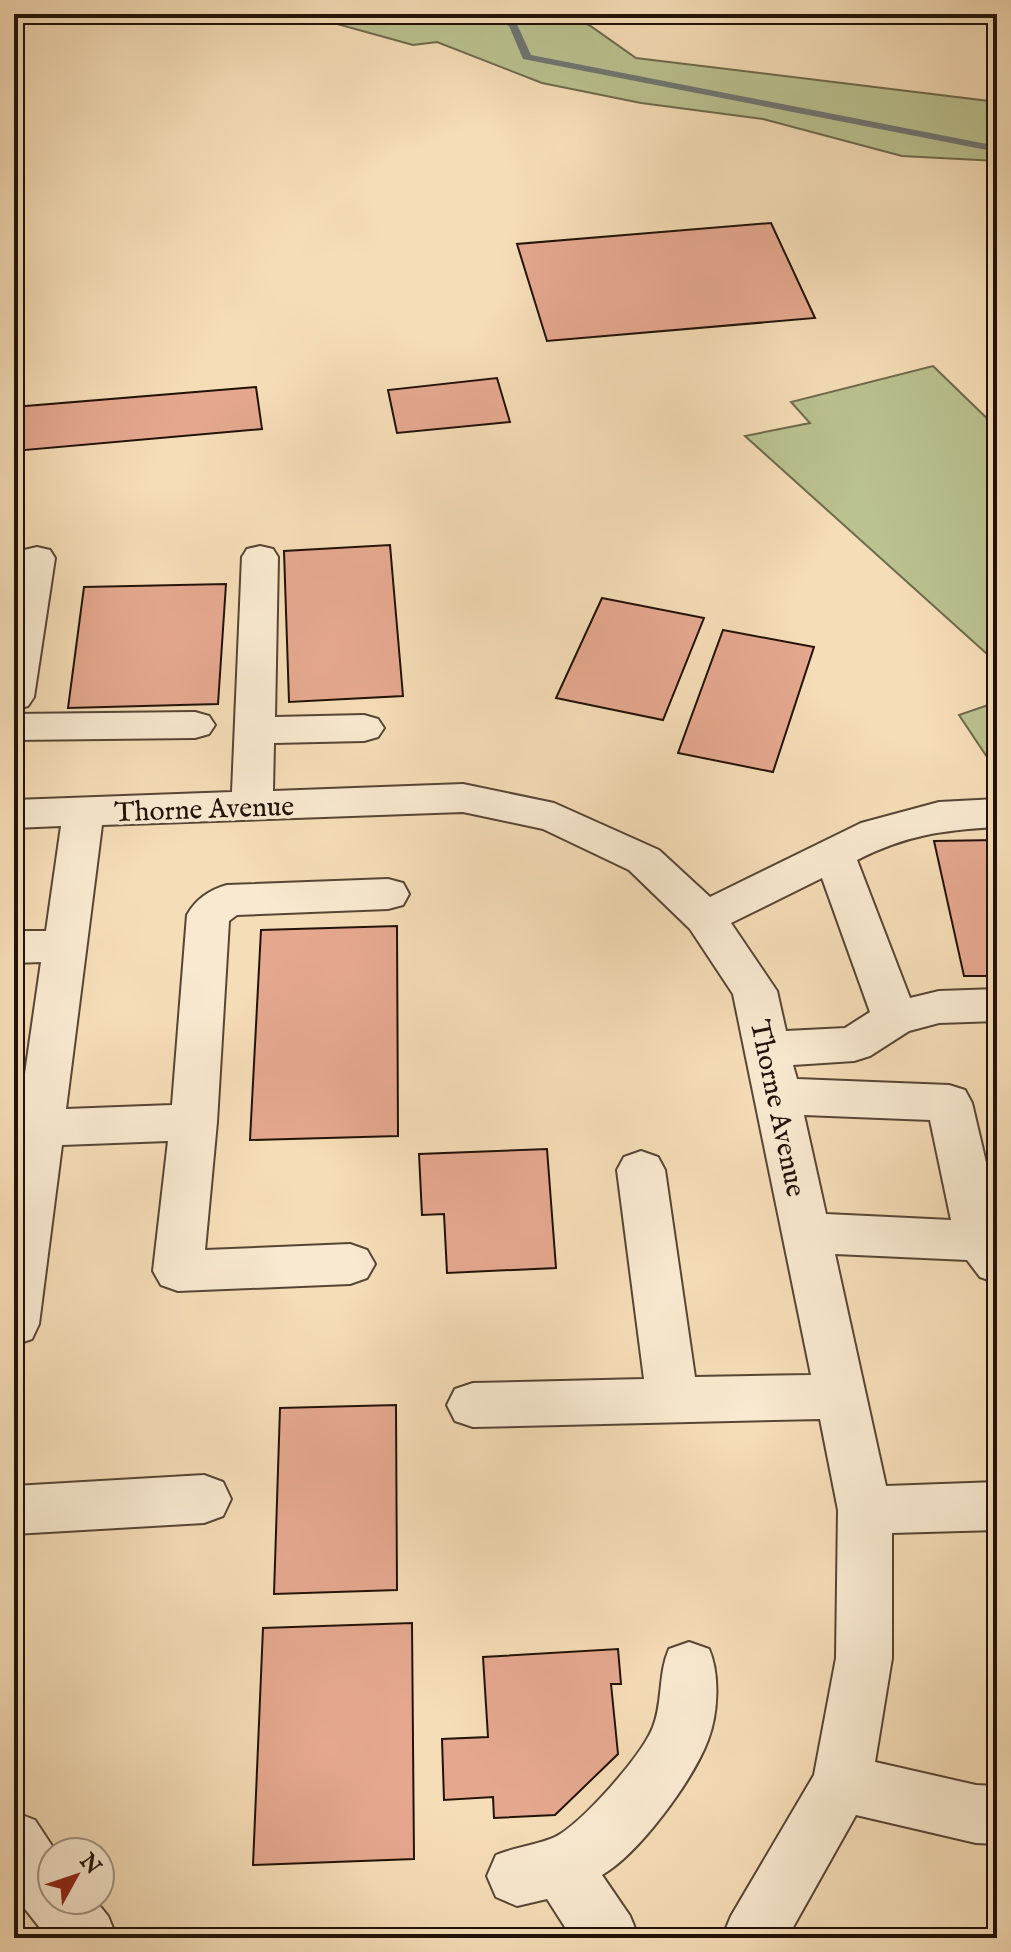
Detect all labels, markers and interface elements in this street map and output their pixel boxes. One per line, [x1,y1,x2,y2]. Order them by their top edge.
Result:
street label: Thorne Avenue [114,790,295,831]
street label: Thorne Avenue [741,1017,812,1200]
north arrow [36,1836,116,1916]
text: N [72,1847,107,1881]

